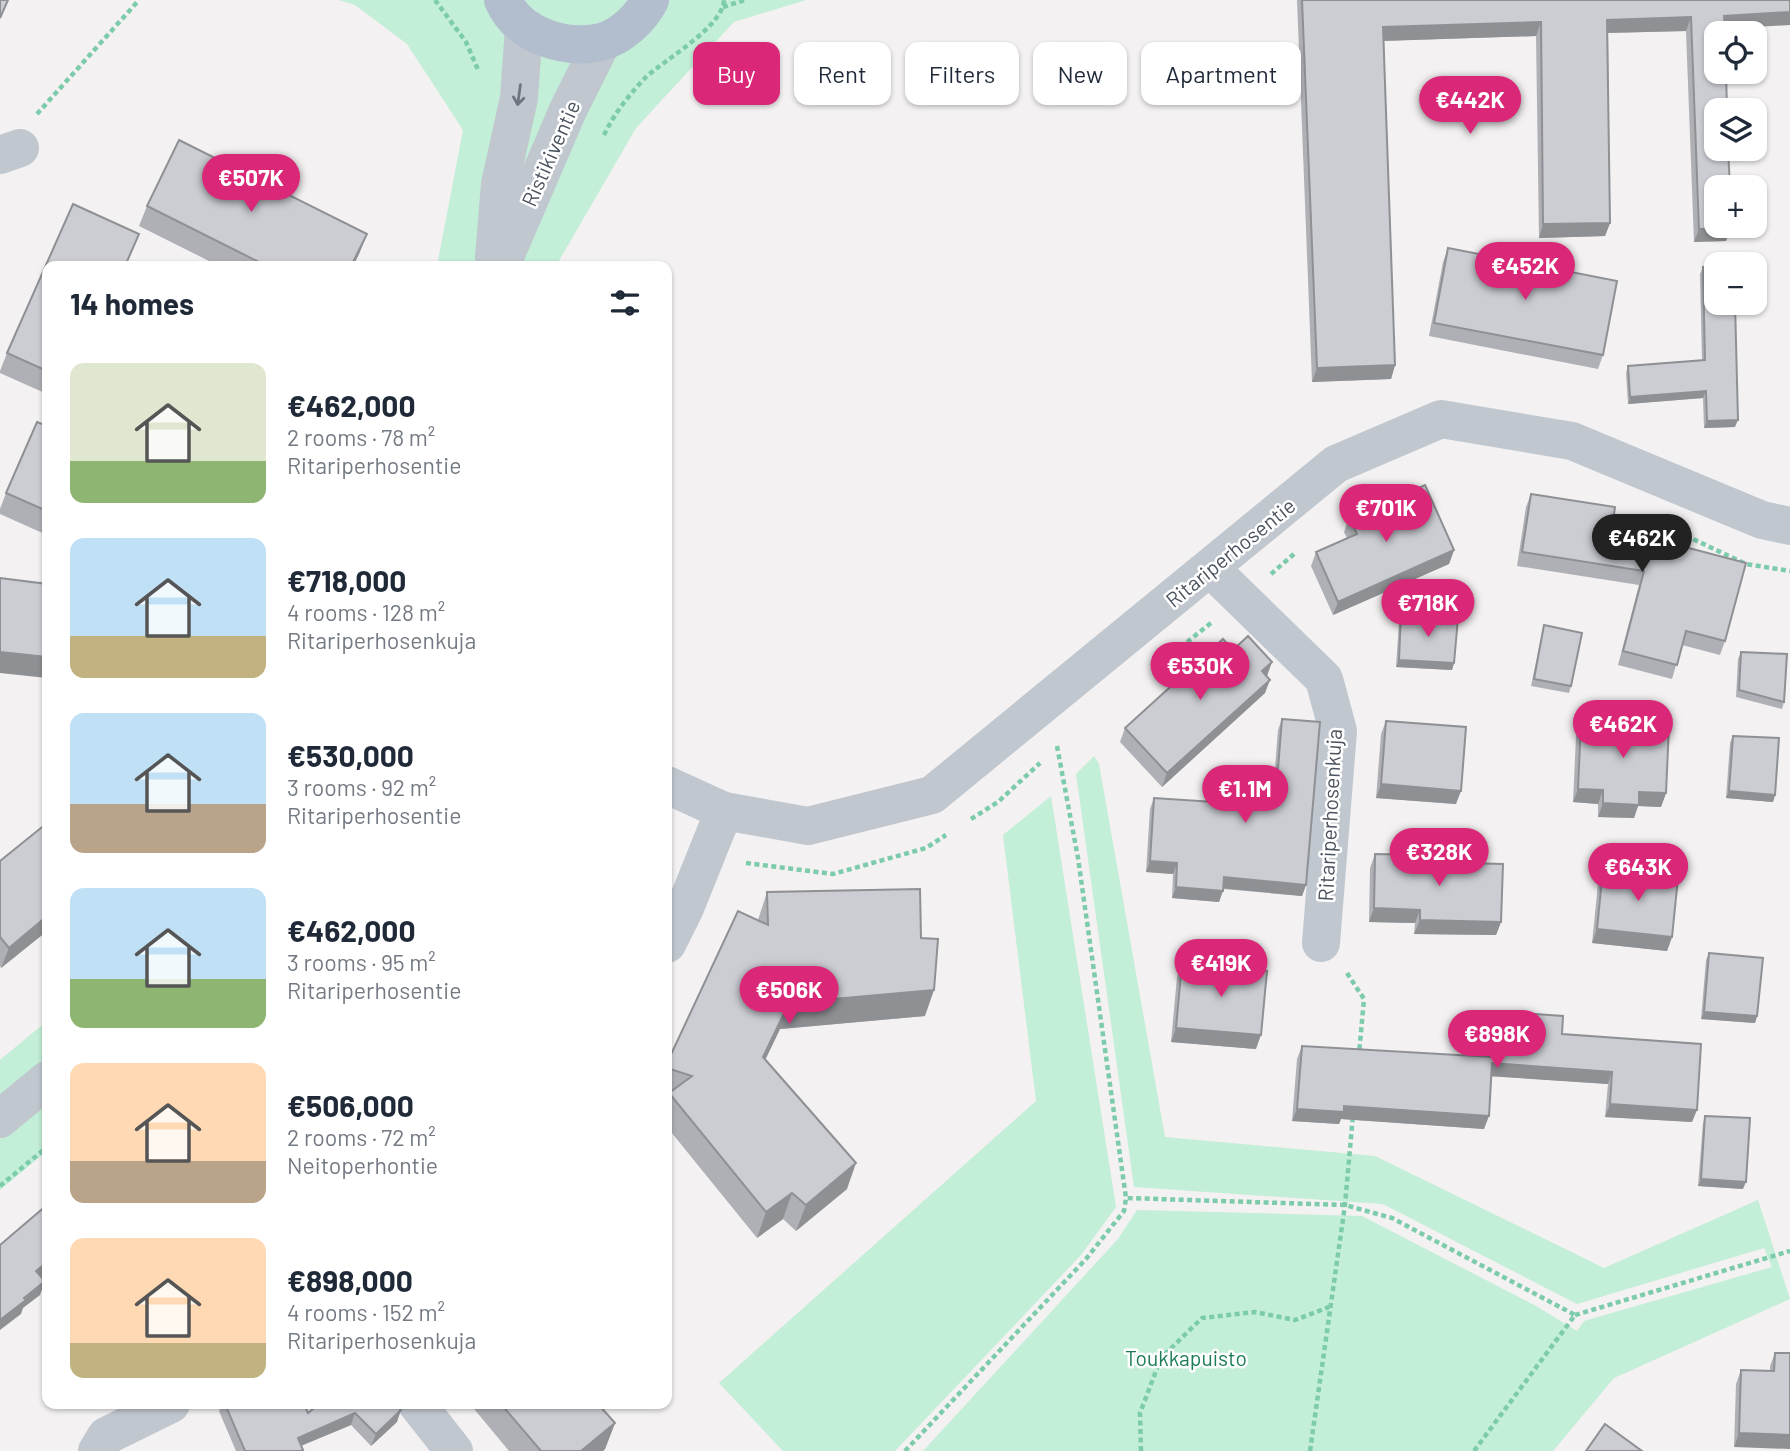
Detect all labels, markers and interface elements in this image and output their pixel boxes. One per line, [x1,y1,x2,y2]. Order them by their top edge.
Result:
map controls [1704,21,1767,315]
button: locate [1704,21,1767,84]
chip: Buy [693,42,780,105]
chip: Rent [794,42,891,105]
chip: Filters [905,42,1019,105]
chip: New [1033,42,1127,105]
chip: Apartment [1141,42,1301,105]
pin: €442K [1421,76,1519,136]
one-way arrow [512,83,525,106]
text: €442K [1435,85,1505,113]
street label: Ristikiventie [516,96,584,210]
button: layers [1704,98,1767,161]
pin: €507K [202,154,300,214]
text: €507K [218,163,284,191]
button: + [1704,175,1767,238]
pin: €452K [1476,243,1574,302]
text: €452K [1491,251,1559,279]
button: − [1704,252,1767,315]
icon: filters [606,284,644,322]
text: 14 homes [70,285,194,321]
text: €462,000 [287,387,416,423]
icon: home [126,391,210,475]
text: 2 rooms · 78 m² [287,423,435,451]
text: Ritariperhosentie [287,451,461,479]
pin: €701K [1337,484,1435,544]
street label: Ritariperhosentie [1160,492,1300,612]
text: €701K [1355,493,1417,521]
pin: €462K [1593,514,1691,574]
text: €462K [1608,523,1676,551]
text: €718,000 [287,562,406,598]
icon: home [126,566,210,650]
pin: €718K [1379,580,1477,639]
text: €718K [1397,588,1459,616]
text: 4 rooms · 128 m² [287,598,445,626]
text: Ritariperhosenkuja [287,626,476,654]
pin: €530K [1151,642,1249,702]
text: €530K [1167,651,1233,679]
pin: €462K [1574,700,1672,760]
text: €462K [1589,709,1657,737]
street label: Ritariperhosenkuja [1312,728,1346,902]
text: €530,000 [287,737,414,773]
icon: home [126,741,210,825]
pin: €1.1M [1196,766,1294,825]
text: 3 rooms · 92 m² [287,773,436,801]
text: €1.1M [1218,774,1272,802]
text: Ritariperhosentie [287,801,461,829]
pin: €328K [1390,828,1488,888]
text: €328K [1406,837,1472,865]
pin: €643K [1589,844,1687,903]
text: €643K [1604,852,1672,880]
text: €462,000 [287,912,416,948]
icon: home [126,916,210,1000]
pin: €419K [1172,940,1270,999]
text: 3 rooms · 95 m² [287,948,436,976]
text: €419K [1190,948,1252,976]
pin: €506K [740,967,838,1026]
text: €506K [756,975,822,1003]
text: Ritariperhosentie [287,976,461,1004]
pin: €898K [1448,1010,1546,1070]
text: €898K [1464,1019,1530,1047]
text: €506,000 [287,1087,414,1123]
icon: home [126,1091,210,1175]
text: 2 rooms · 72 m² [287,1123,436,1151]
text: Neitoperhontie [287,1151,438,1179]
text: €898,000 [287,1262,413,1298]
icon: home [126,1266,210,1350]
text: 4 rooms · 152 m² [287,1298,445,1326]
text: Ritariperhosenkuja [287,1326,476,1354]
park label: Toukkapuisto [1125,1345,1247,1370]

